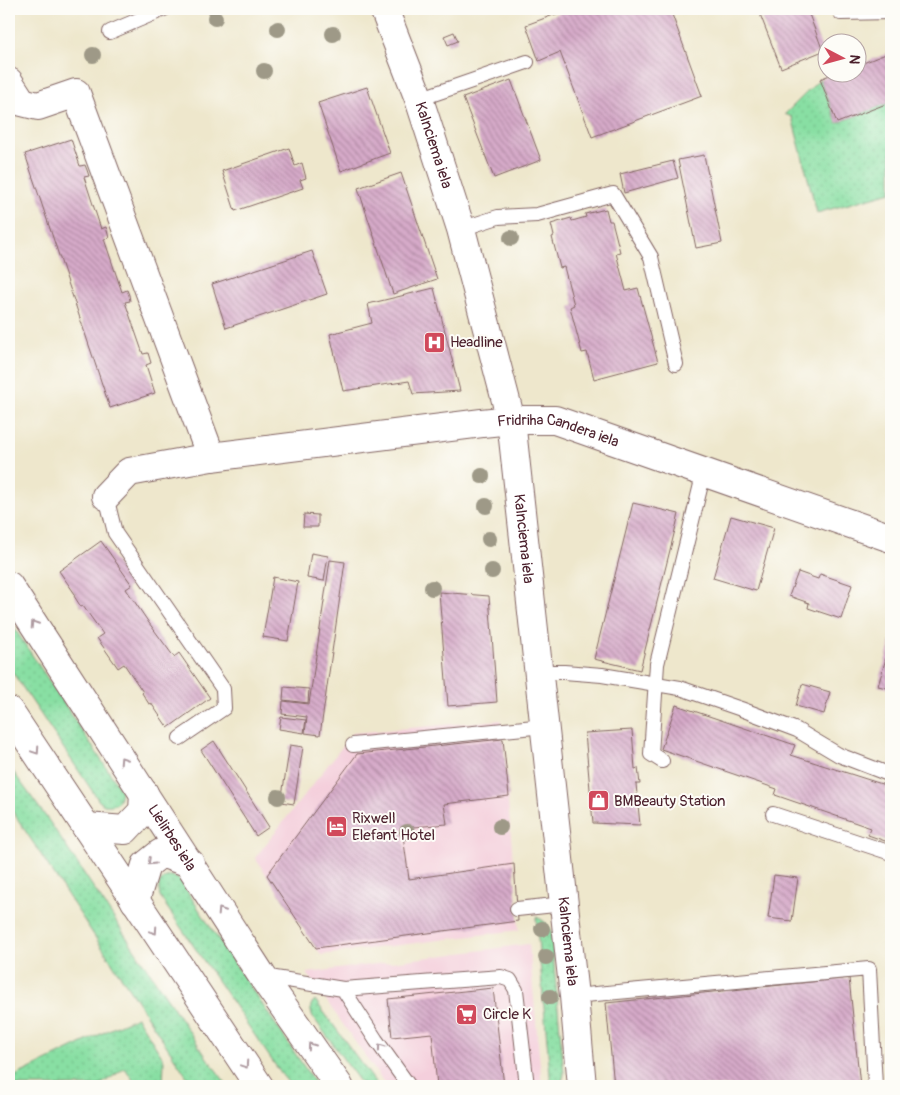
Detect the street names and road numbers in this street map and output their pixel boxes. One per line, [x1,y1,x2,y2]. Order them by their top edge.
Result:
street label: Kalnciema iela [411,100,456,191]
street label: Fridriha Candera iela [496,411,622,452]
street label: Kalnciema iela [509,493,538,584]
street label: Lielirbes iela [143,801,200,875]
street label: Kalnciema iela [553,896,582,987]

